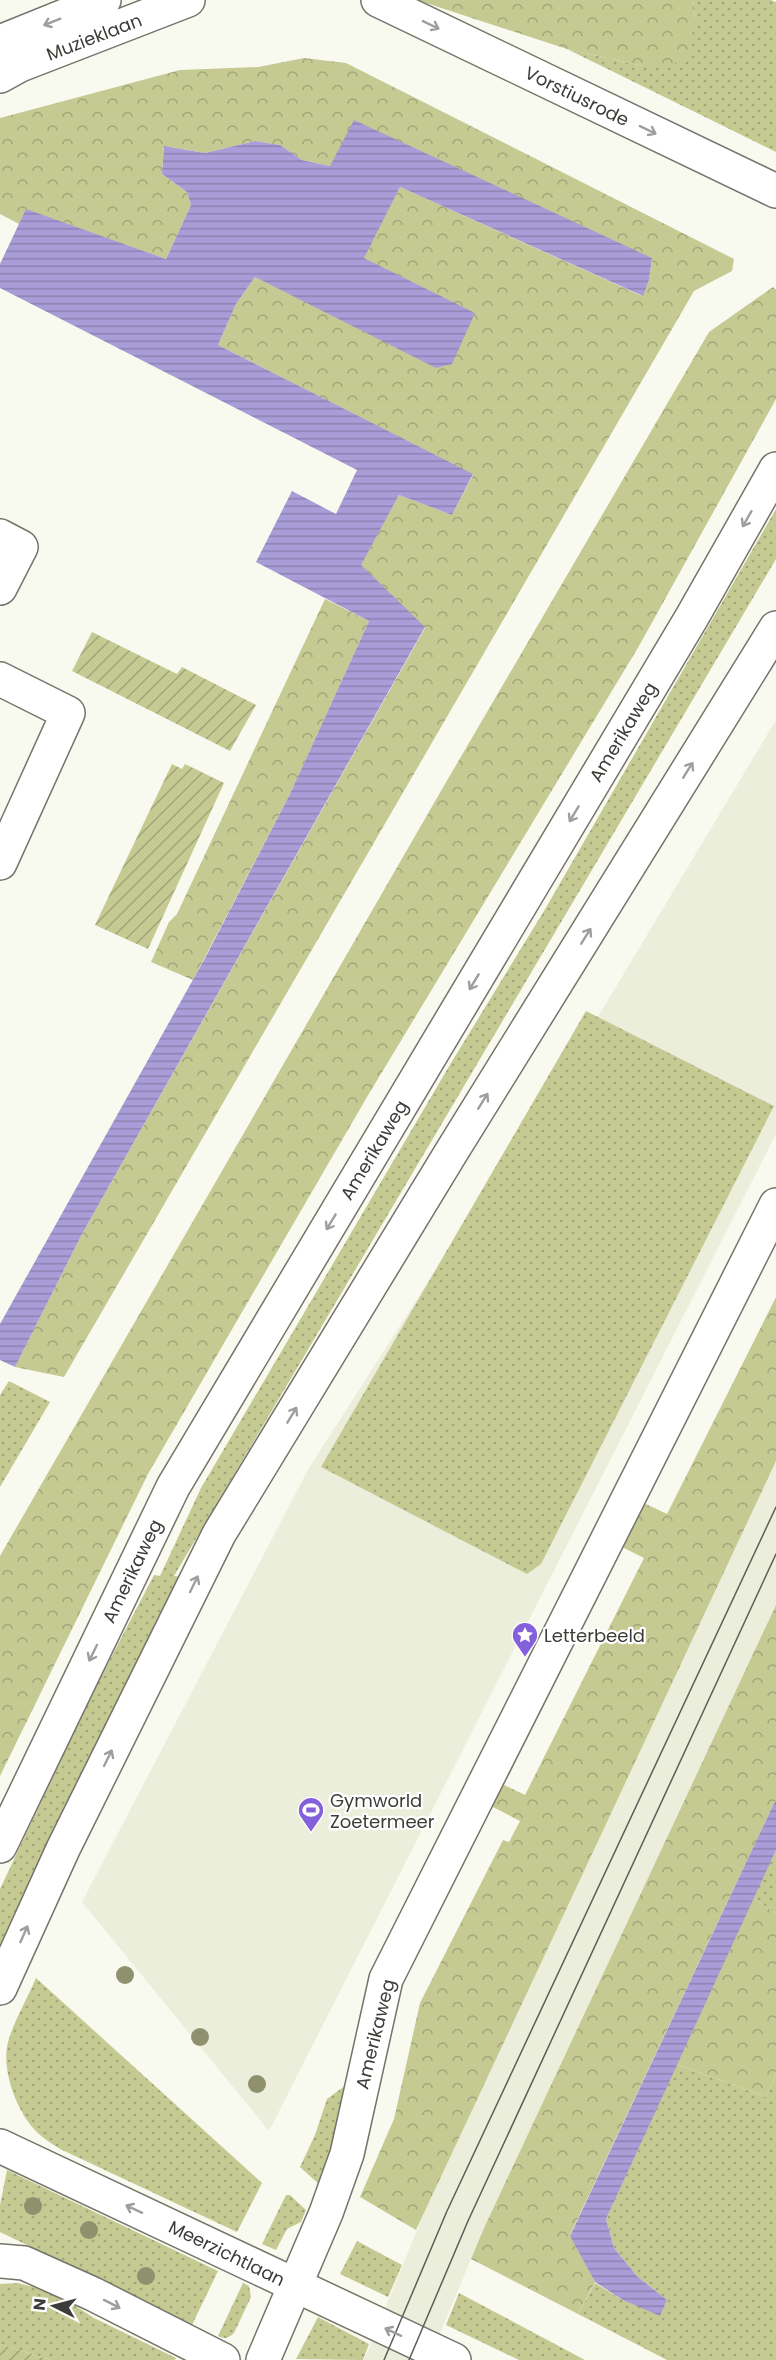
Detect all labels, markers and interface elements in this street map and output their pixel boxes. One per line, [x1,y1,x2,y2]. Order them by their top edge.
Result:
street label: Muzieklaan [43,7,145,67]
one-way arrow [43,17,62,28]
one-way arrow [421,20,439,32]
street label: Vorstiusrode [521,60,633,132]
one-way arrow [638,124,656,136]
one-way arrow [741,510,752,528]
street label: Amerikaweg [583,677,663,787]
one-way arrow [683,762,695,779]
one-way arrow [567,805,579,822]
one-way arrow [579,927,592,944]
one-way arrow [468,973,480,990]
one-way arrow [477,1093,489,1110]
street label: Amerikaweg [334,1095,414,1205]
one-way arrow [325,1213,337,1230]
one-way arrow [286,1407,298,1424]
street label: Amerikaweg [96,1515,168,1627]
one-way arrow [189,1575,201,1593]
place icon: Letterbeeld [510,1620,540,1658]
place label: Letterbeeld [544,1623,645,1648]
one-way arrow [86,1643,98,1661]
one-way arrow [103,1750,114,1768]
place label: Gymworld Zoetermeer [330,1788,435,1834]
sports icon: Gymworld Zoetermeer [296,1795,326,1833]
one-way arrow [19,1926,31,1944]
street label: Amerikaweg [349,1976,401,2092]
one-way arrow [126,2203,144,2214]
street label: Meerzichtlaan [165,2214,289,2292]
north arrow [24,2276,84,2336]
text: N [28,2297,52,2312]
one-way arrow [103,2298,121,2310]
one-way arrow [385,2325,403,2337]

